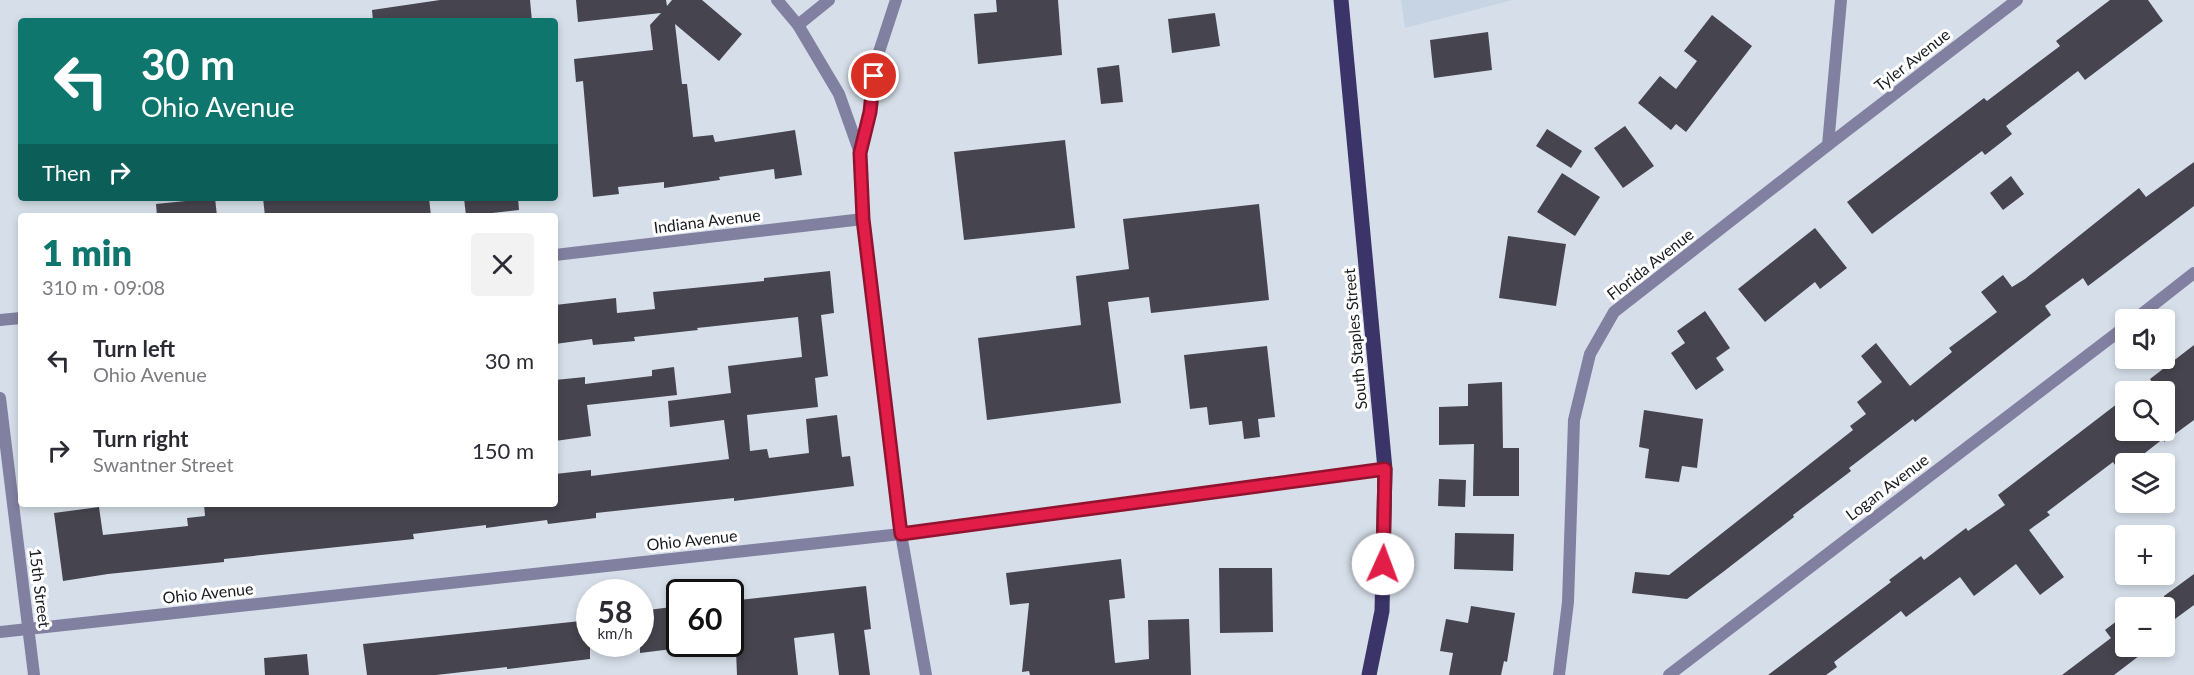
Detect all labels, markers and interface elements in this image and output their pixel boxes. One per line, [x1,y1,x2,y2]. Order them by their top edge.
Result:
street label: Tyler Avenue [1870,24,1953,95]
text: 30 m [141,39,235,89]
icon: left [42,42,120,120]
pin [848,50,899,101]
icon: arrive [857,59,890,92]
text: Ohio Avenue [141,90,295,123]
icon: right [103,156,136,189]
text: Then [42,159,91,186]
street label: Indiana Avenue [652,205,761,236]
street label: Florida Avenue [1603,224,1697,303]
text: 1 min [42,230,132,274]
button: close [471,233,534,296]
street label: South Staples Street [1339,267,1370,410]
text: 310 m · 09:08 [42,275,165,299]
map controls [2115,309,2175,657]
button: sound [2115,309,2175,369]
text: Turn left [93,335,175,362]
icon: left [42,344,75,377]
text: 30 m [485,347,534,374]
text: Ohio Avenue [93,362,207,386]
button: search [2115,381,2175,441]
text: Turn right [93,425,188,452]
icon: right [42,434,75,467]
text: 150 m [472,437,534,464]
street label: Logan Avenue [1842,449,1932,524]
text: Swantner Street [93,452,234,476]
button: layers [2115,453,2175,513]
street label: Ohio Avenue [646,525,738,554]
button: + [2115,525,2175,585]
position arrow [1351,532,1415,596]
street label: 15th Street [26,547,55,629]
street label: Ohio Avenue [162,578,254,607]
speed limit sign: 60 [666,579,744,657]
text: 58 [598,593,632,629]
button: − [2115,597,2175,657]
text: km/h [597,624,633,642]

